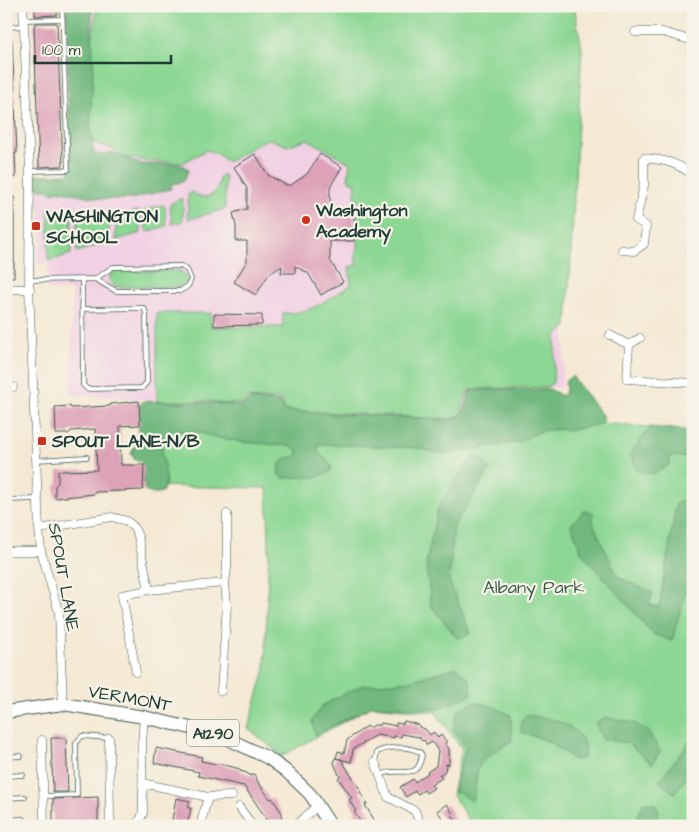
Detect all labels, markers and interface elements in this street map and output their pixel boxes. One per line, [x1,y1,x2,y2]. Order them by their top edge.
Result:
scale bar [35,32,171,64]
text: 100 m [42,40,81,61]
place label: Washington Academy [315,198,407,245]
place label: WASHINGTON SCHOOL [45,204,159,250]
marker: Washington Academy [300,214,312,226]
marker: WASHINGTON SCHOOL [30,220,42,232]
place label: SPOUT LANE-N/B [51,429,200,454]
marker: SPOUT LANE-N/B [36,435,48,447]
street label: SPOUT LANE [42,521,85,634]
park label: Albany Park [483,575,585,601]
street label: VERMONT [86,679,174,718]
road number: A1290 [187,720,239,746]

